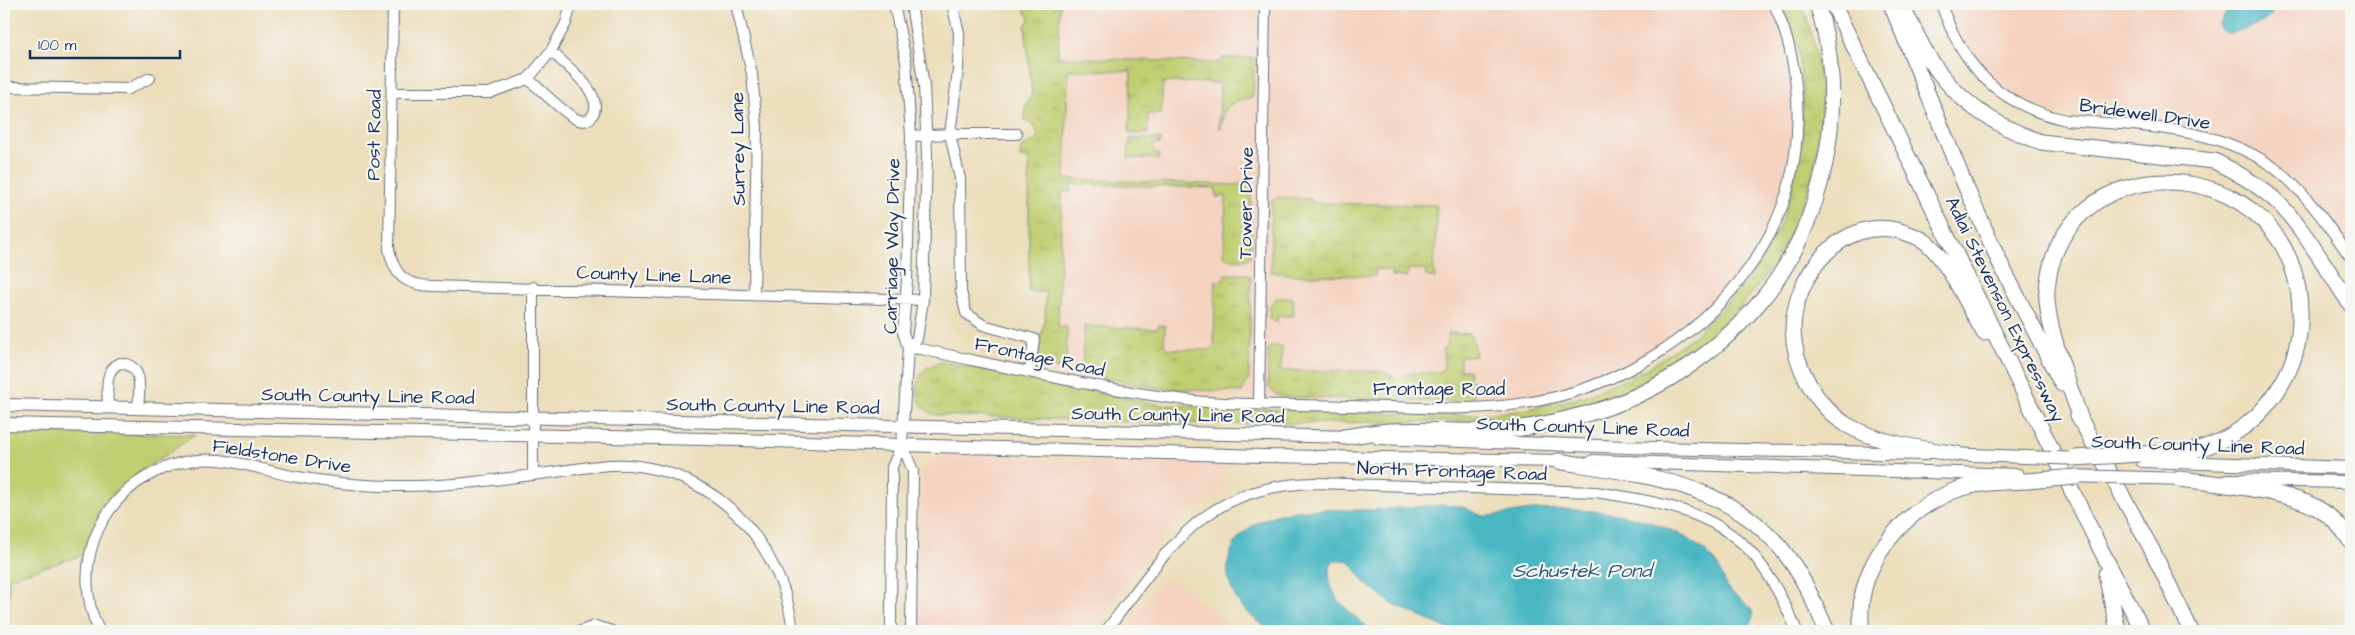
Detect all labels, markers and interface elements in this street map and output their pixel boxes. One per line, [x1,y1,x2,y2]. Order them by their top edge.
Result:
scale bar [30,28,180,60]
text: 100 m [38,35,77,56]
street label: Post Road [360,89,389,181]
street label: Surrey Lane [724,92,754,206]
street label: Bridewell Drive [2078,92,2212,137]
street label: Tower Drive [1232,147,1261,259]
street label: Carriage Way Drive [877,158,909,334]
street label: Adlai Stevenson Expressway [1937,192,2071,428]
street label: County Line Lane [576,259,732,293]
street label: Frontage Road [972,330,1108,385]
street label: Frontage Road [1373,376,1506,404]
street label: South County Line Road [261,381,475,413]
street label: South County Line Road [666,391,880,423]
street label: South County Line Road [1071,400,1285,432]
street label: South County Line Road [1476,410,1690,446]
street label: South County Line Road [2091,428,2305,464]
street label: Fieldstone Drive [210,432,353,481]
street label: North Frontage Road [1356,455,1548,489]
water label: Schustek Pond [1512,557,1655,585]

